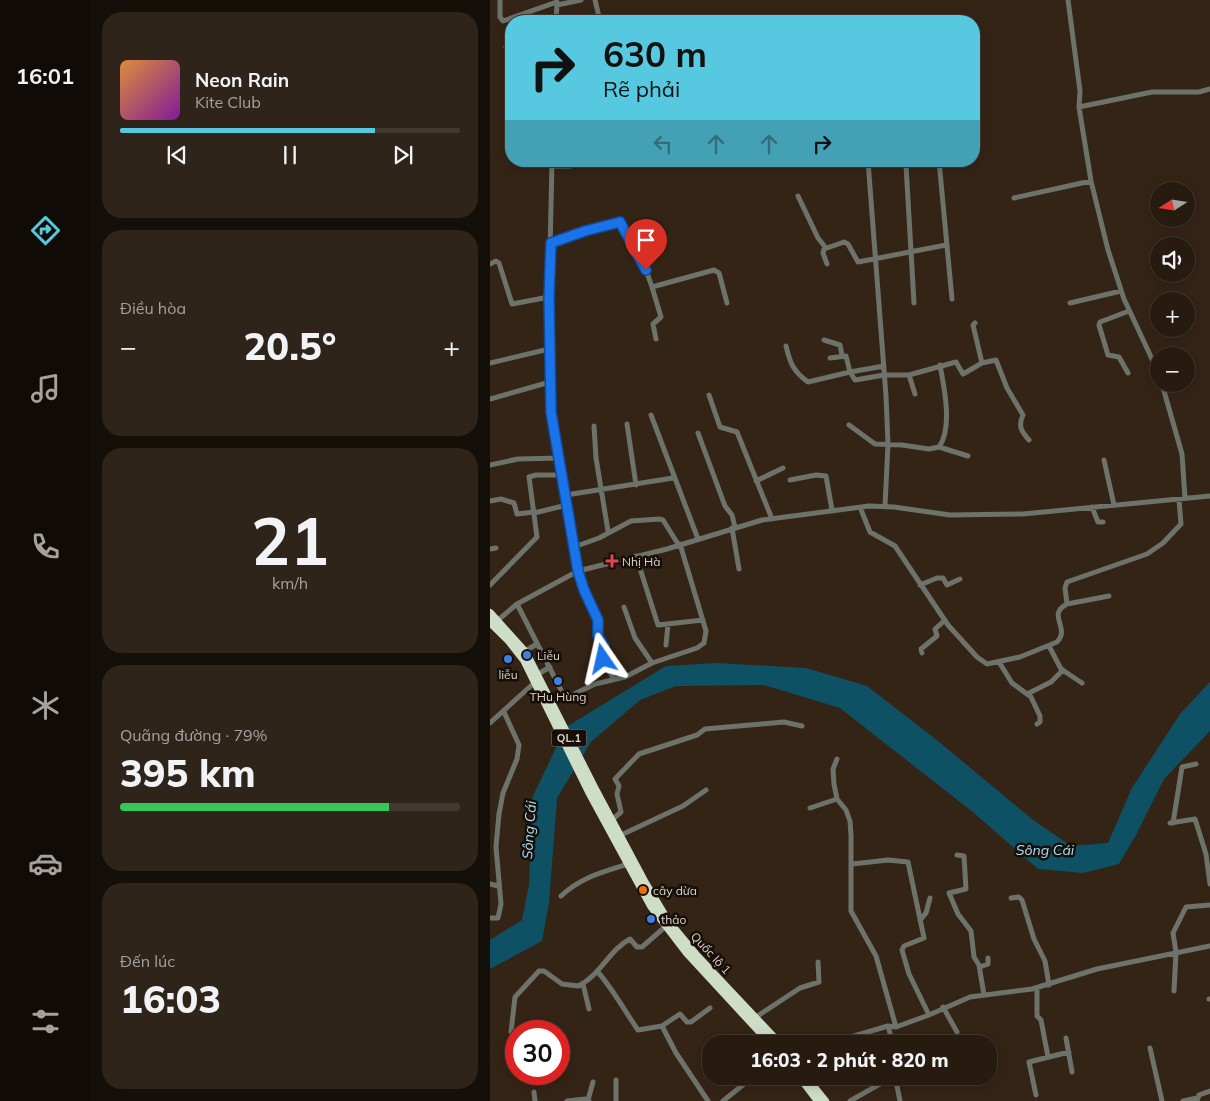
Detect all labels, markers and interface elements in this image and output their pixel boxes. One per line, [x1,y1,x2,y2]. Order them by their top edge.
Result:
text: 630 m [603,32,707,76]
icon: right [520,35,585,100]
text: 16:01 [16,62,74,90]
text: Neon Rain [195,68,289,92]
text: Rẽ phải [603,75,680,103]
text: Kite Club [195,92,261,112]
icon: left [649,130,677,158]
icon: ahead [702,130,730,158]
icon: ahead [755,130,783,158]
icon: right [808,130,836,158]
icon: previous [163,141,191,169]
icon: pause [276,141,304,169]
icon: next [389,141,417,169]
north arrow [1150,182,1195,228]
map controls [1150,182,1195,392]
icon: directions [28,213,63,248]
pin [625,219,667,270]
icon: arrive [632,226,660,254]
button: sound [1150,237,1195,282]
button: + [1150,292,1195,337]
text: Điều hòa [120,298,186,318]
text: 20.5° [244,322,336,370]
text: − [120,329,137,364]
text: + [443,329,460,364]
button: − [1150,347,1195,392]
icon: music [28,371,63,406]
text: 21 [251,500,329,581]
icon: phone [28,529,63,564]
place label: Nhị Hà [622,554,660,569]
marker: Nhị Hà [606,555,618,567]
text: km/h [272,573,308,593]
position arrow [576,632,628,684]
place label: Liễu [537,648,560,663]
marker: Liễu [521,649,533,661]
marker: liễu [502,653,514,665]
place label: liễu [498,667,518,682]
marker: THu Hùng [552,675,564,687]
icon: climate [28,688,63,723]
place label: THu Hùng [530,689,586,704]
text: Quãng đường · 79% [120,725,268,745]
road number: QL.1 [552,730,586,746]
text: 395 km [120,749,256,797]
water label: Sông Cái [518,800,540,860]
water label: Sông Cái [1016,841,1075,859]
icon: car [28,846,63,881]
place label: cây dừa [653,883,697,898]
marker: cây dừa [637,884,649,896]
place label: thảo [661,912,686,927]
marker: thảo [645,913,657,925]
street label: Quốc lộ 1 [688,929,734,977]
text: Đến lúc [120,951,175,971]
text: 16:03 [120,975,221,1023]
icon: filters [28,1004,63,1039]
speed limit sign: 30 [505,1020,570,1085]
text: 16:03 · 2 phút · 820 m [750,1048,949,1072]

